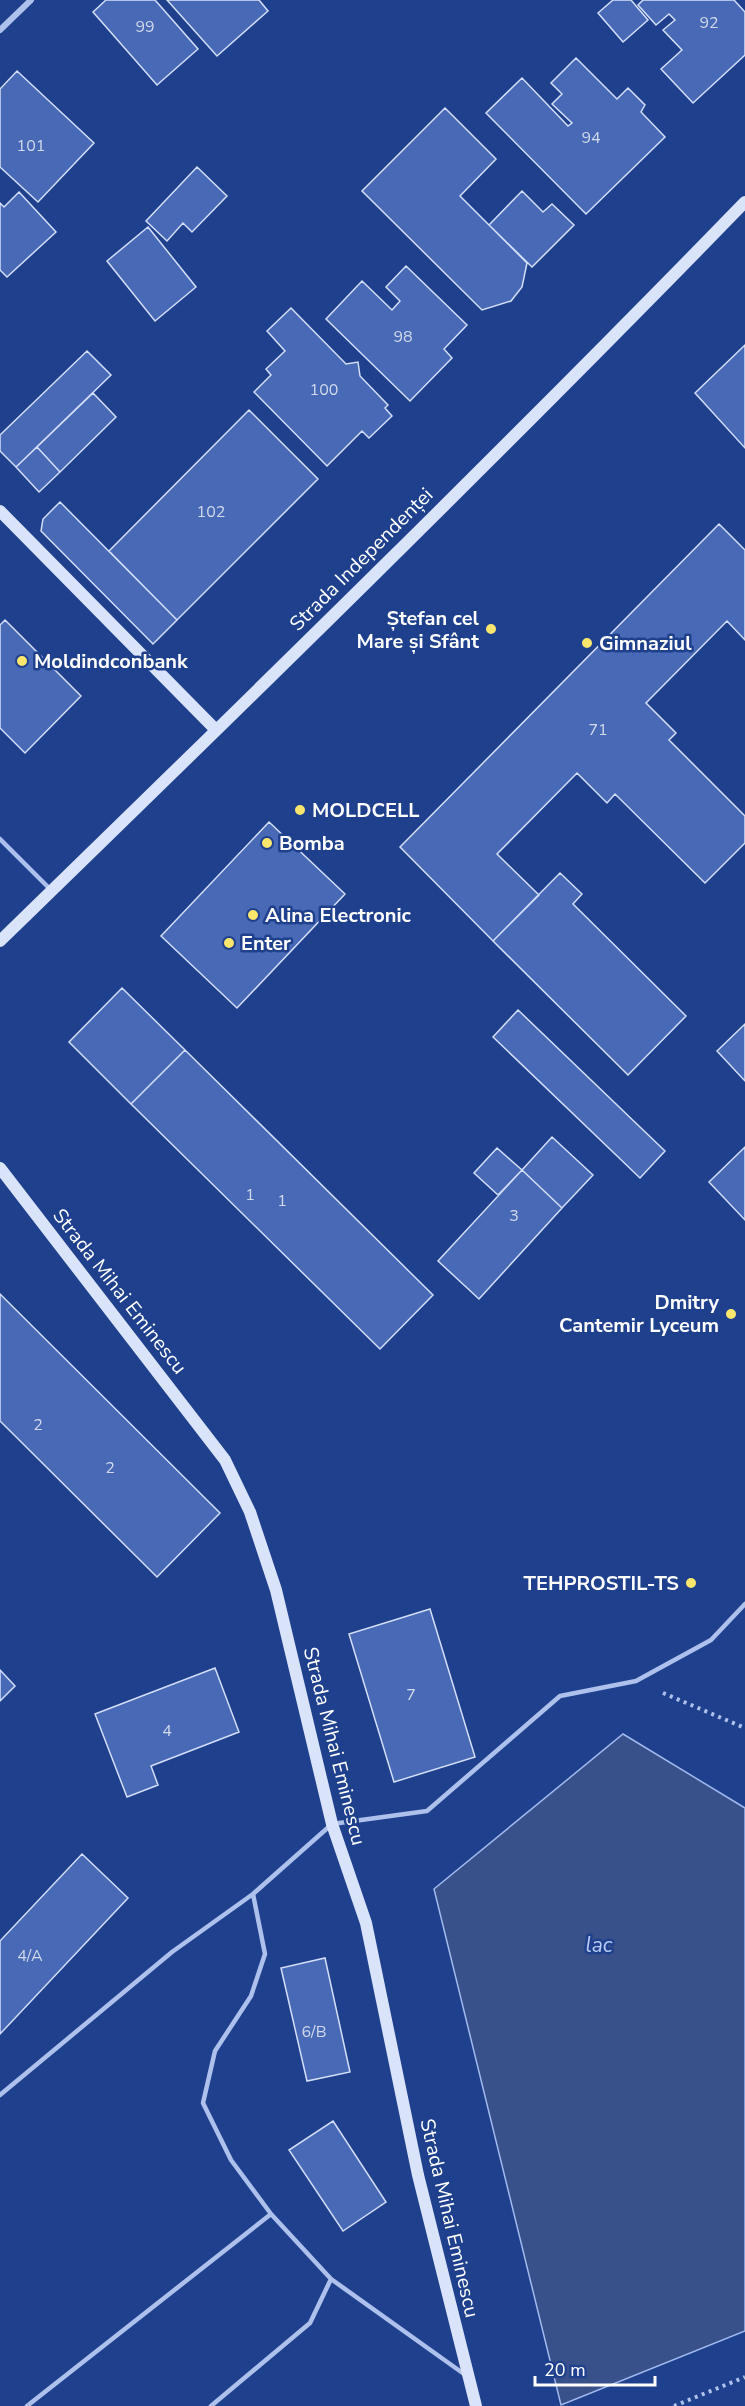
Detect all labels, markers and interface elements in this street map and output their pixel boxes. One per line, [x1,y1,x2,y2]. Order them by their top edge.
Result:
house number: 92 [699,12,719,34]
house number: 99 [135,16,155,38]
house number: 94 [581,127,601,149]
house number: 101 [17,135,45,157]
house number: 98 [393,326,413,348]
house number: 100 [310,379,338,401]
street label: Strada Independenței [284,482,439,637]
house number: 102 [197,501,225,523]
place label: Ștefan cel Mare și Sfânt [357,605,480,655]
marker: Ștefan cel Mare și Sfânt [484,622,498,636]
place label: Gimnaziul [599,630,692,657]
marker: Gimnaziul [580,636,594,650]
place label: Moldindconbank [34,648,189,675]
marker: Moldindconbank [15,654,29,668]
house number: 71 [588,719,608,741]
place label: MOLDCELL [312,797,420,824]
marker: MOLDCELL [293,803,307,817]
place label: Bomba [279,830,345,857]
marker: Bomba [260,836,274,850]
place label: Alina Electronic [265,902,412,929]
marker: Alina Electronic [246,908,260,922]
place label: Enter [241,930,291,957]
marker: Enter [222,936,236,950]
house number: 1 [245,1184,255,1206]
house number: 1 [277,1190,287,1212]
street label: Strada Mihai Eminescu [46,1203,193,1380]
house number: 3 [509,1205,519,1227]
place label: Dmitry Cantemir Lyceum [559,1289,719,1339]
marker: Dmitry Cantemir Lyceum [724,1307,738,1321]
house number: 2 [33,1414,43,1436]
house number: 2 [105,1457,115,1479]
place label: TEHPROSTIL-TS [524,1570,679,1597]
marker: TEHPROSTIL-TS [684,1576,698,1590]
street label: Strada Mihai Eminescu [297,1644,372,1848]
house number: 7 [406,1684,416,1706]
house number: 4 [162,1720,172,1742]
water label: lac [585,1931,613,1959]
house number: 4/A [17,1945,43,1967]
house number: 6/B [302,2021,326,2043]
street label: Strada Mihai Eminescu [413,2116,486,2320]
scale bar [535,2349,655,2387]
text: 20 m [544,2358,586,2382]

